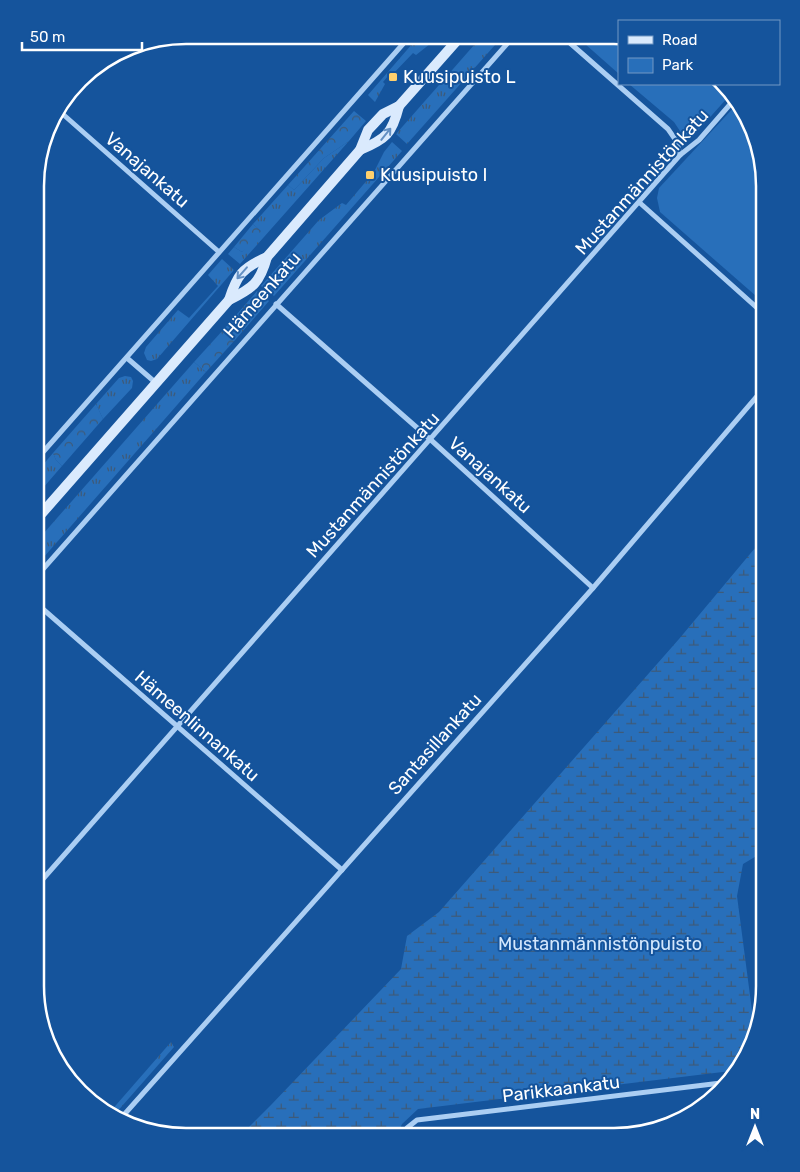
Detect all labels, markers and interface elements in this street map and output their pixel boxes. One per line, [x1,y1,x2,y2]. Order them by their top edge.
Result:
scale bar [22,20,142,52]
legend [618,20,780,85]
text: 50 m [30,28,65,46]
text: Road [662,31,698,49]
text: Park [662,56,693,74]
place label: Kuusipuisto L [403,66,516,88]
marker: Kuusipuisto L [387,71,399,83]
street label: Mustanmännistönkatu [571,105,713,259]
street label: Vanajankatu [101,128,193,212]
one-way arrow [381,128,392,141]
place label: Kuusipuisto I [380,164,487,186]
marker: Kuusipuisto I [364,169,376,181]
street label: Hämeenkatu [219,248,305,342]
one-way arrow [236,267,248,280]
street label: Mustanmännistönkatu [302,408,444,562]
street label: Vanajankatu [444,432,536,518]
street label: Hämeenlinnankatu [130,666,264,786]
street label: Santasillankatu [384,689,486,799]
park label: Mustanmännistönpuisto [498,933,702,955]
street label: Parikkaankatu [501,1071,621,1107]
north arrow [730,1102,780,1152]
text: N [750,1106,760,1123]

